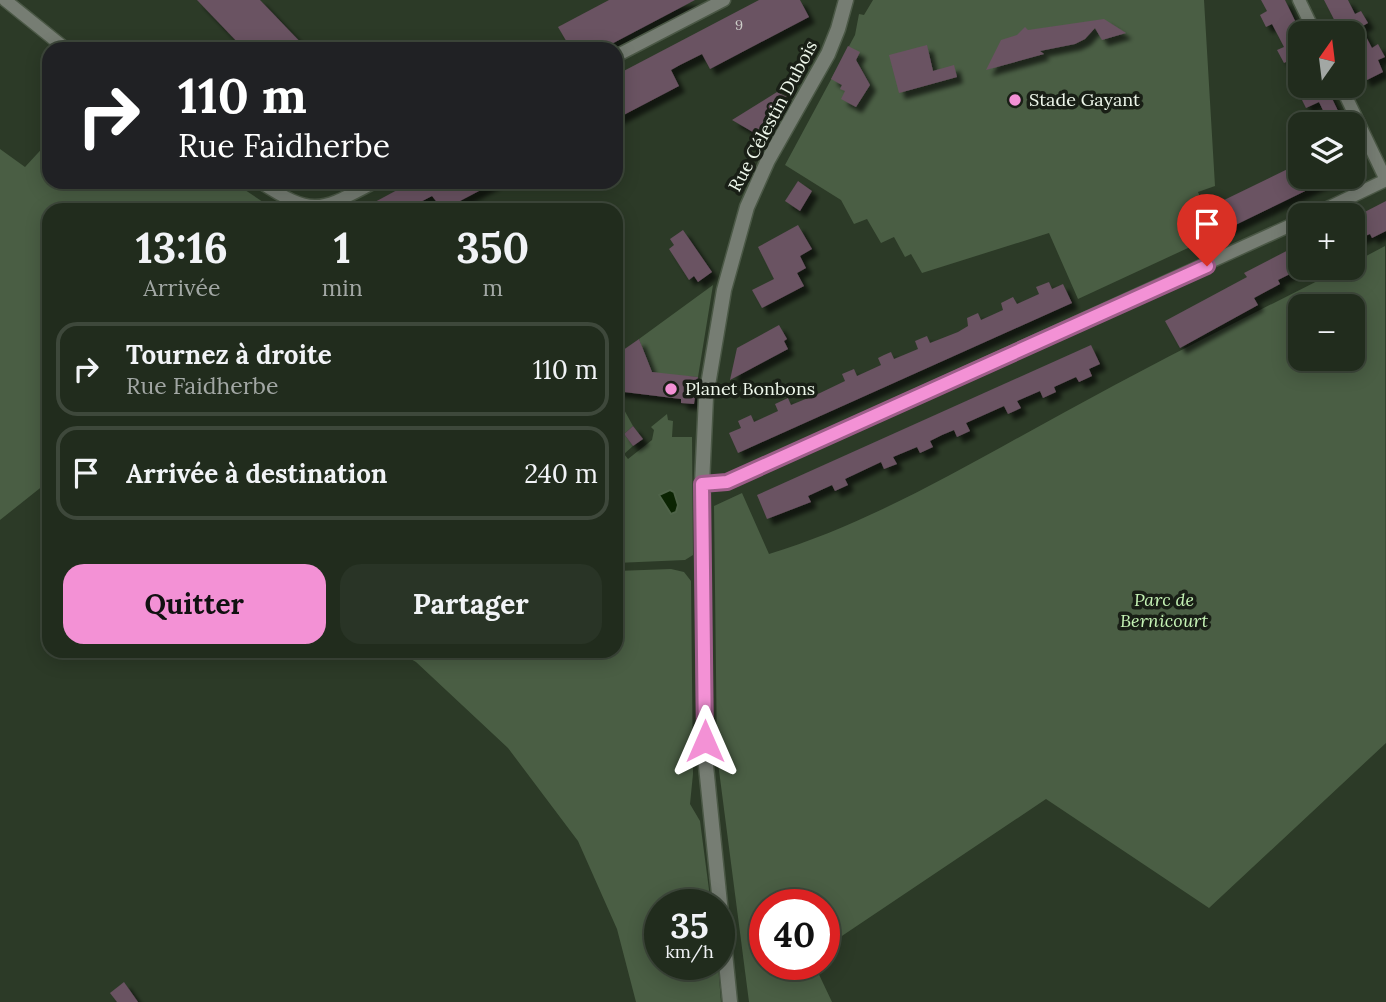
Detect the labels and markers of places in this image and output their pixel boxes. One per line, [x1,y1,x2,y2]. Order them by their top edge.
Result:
place label: Stade Gayant [1029,88,1140,111]
marker: Stade Gayant [1007,92,1023,108]
pin [1177,194,1237,266]
place label: Planet Bonbons [685,377,815,400]
marker: Planet Bonbons [663,381,679,397]

